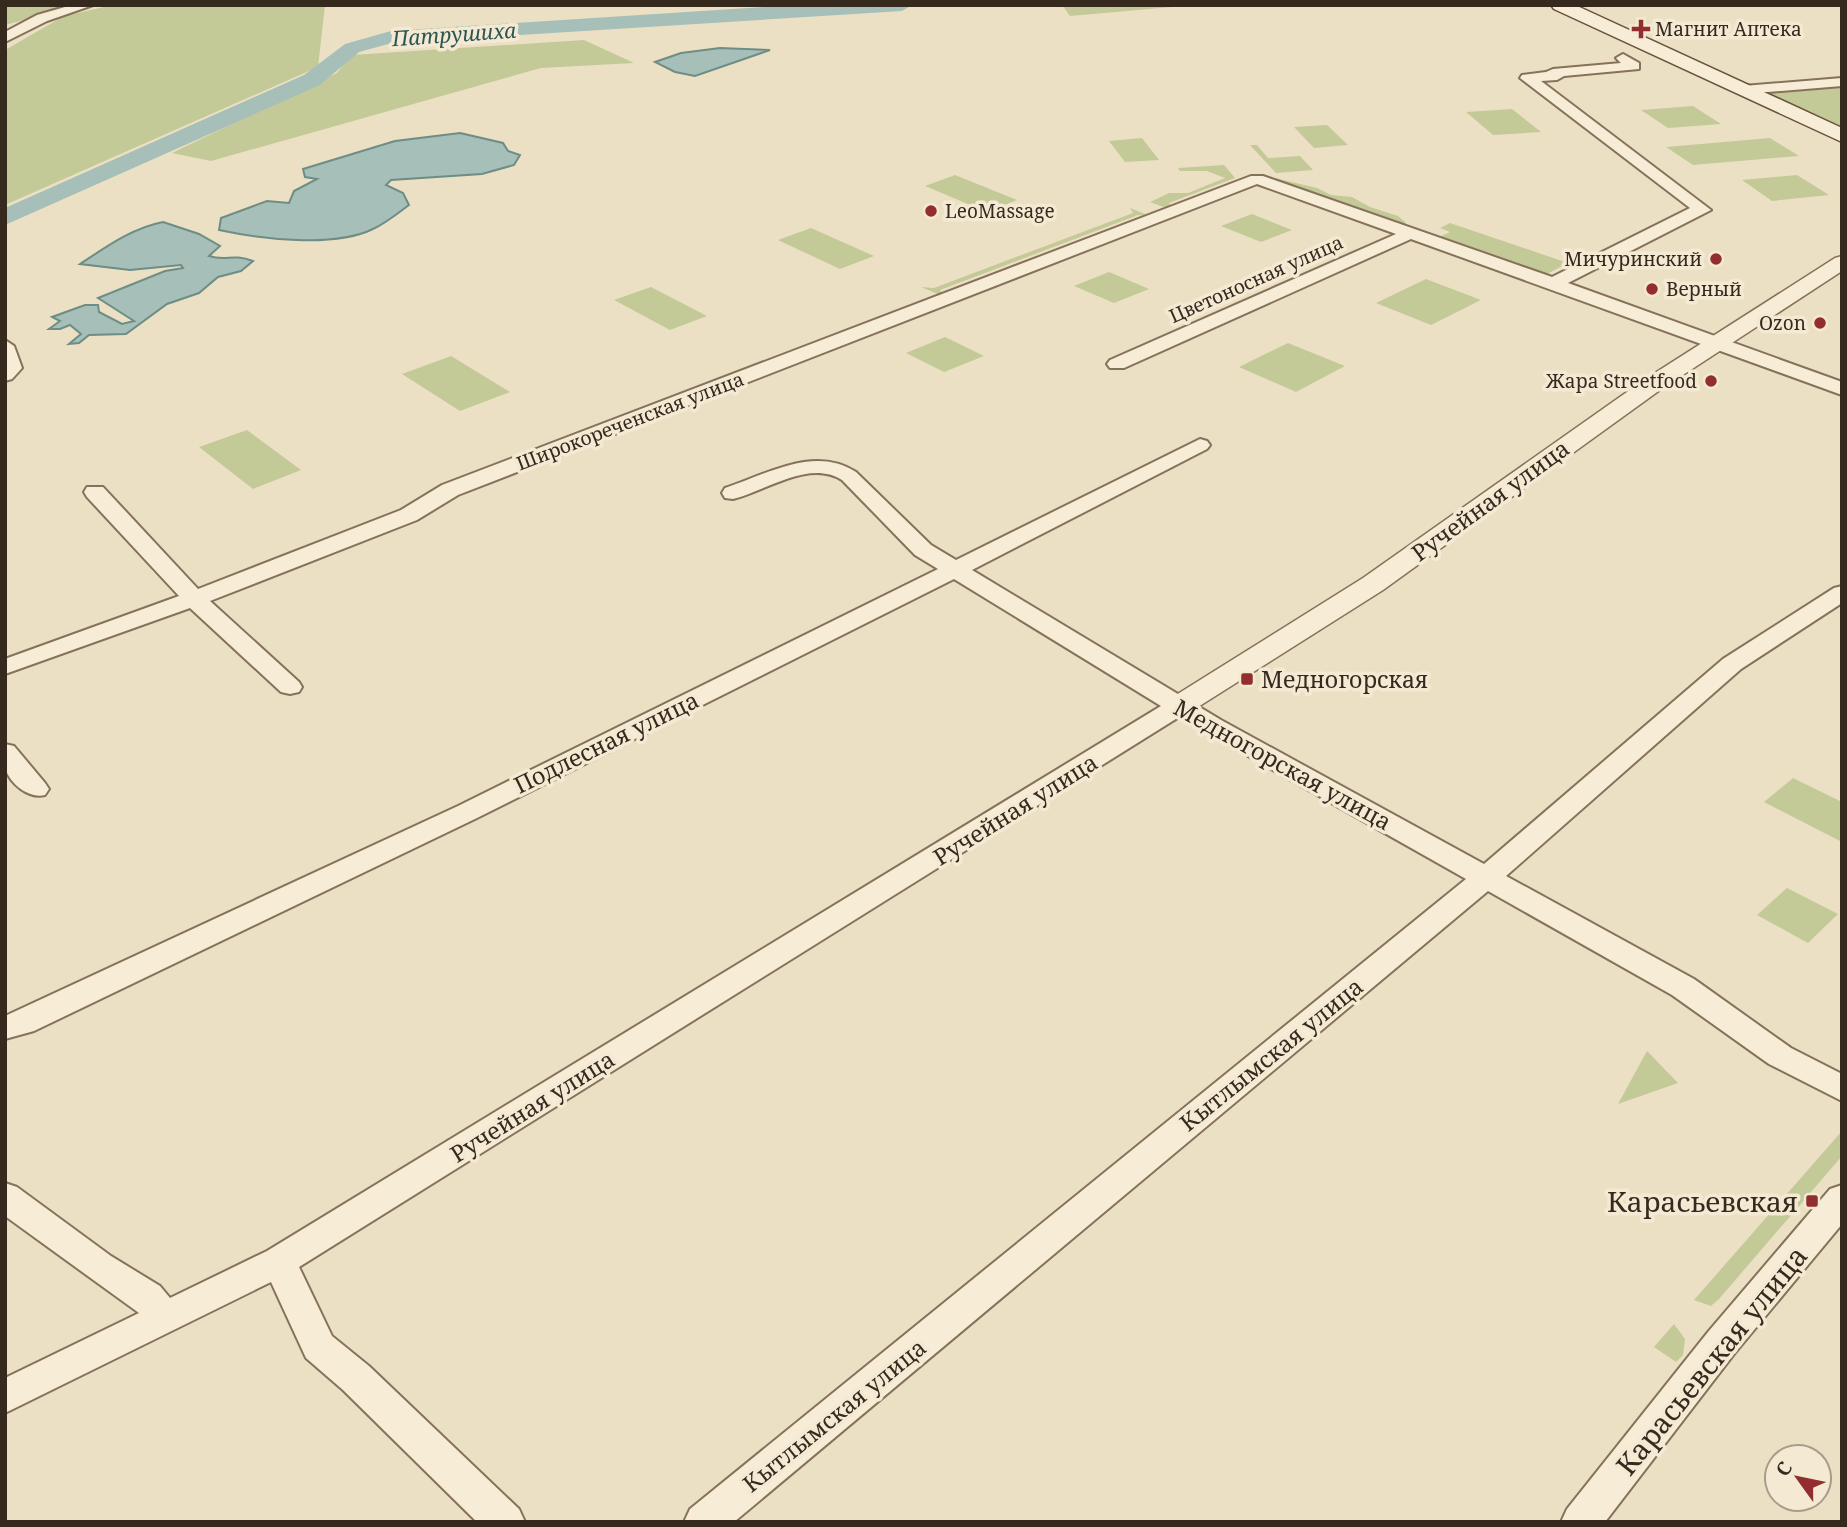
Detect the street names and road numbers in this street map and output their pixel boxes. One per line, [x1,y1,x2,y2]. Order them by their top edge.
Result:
street label: Цветоносная улица [1165,229,1347,329]
street label: Широкореченская улица [513,366,747,476]
street label: Ручейная улица [1404,432,1576,568]
street label: Подлесная улица [508,683,704,801]
street label: Медногорская улица [1168,691,1398,837]
street label: Ручейная улица [927,746,1103,872]
street label: Кытлымская улица [1173,970,1369,1138]
street label: Ручейная улица [444,1043,620,1169]
street label: Карасьевская улица [1607,1237,1815,1483]
street label: Кытлымская улица [736,1331,932,1499]

